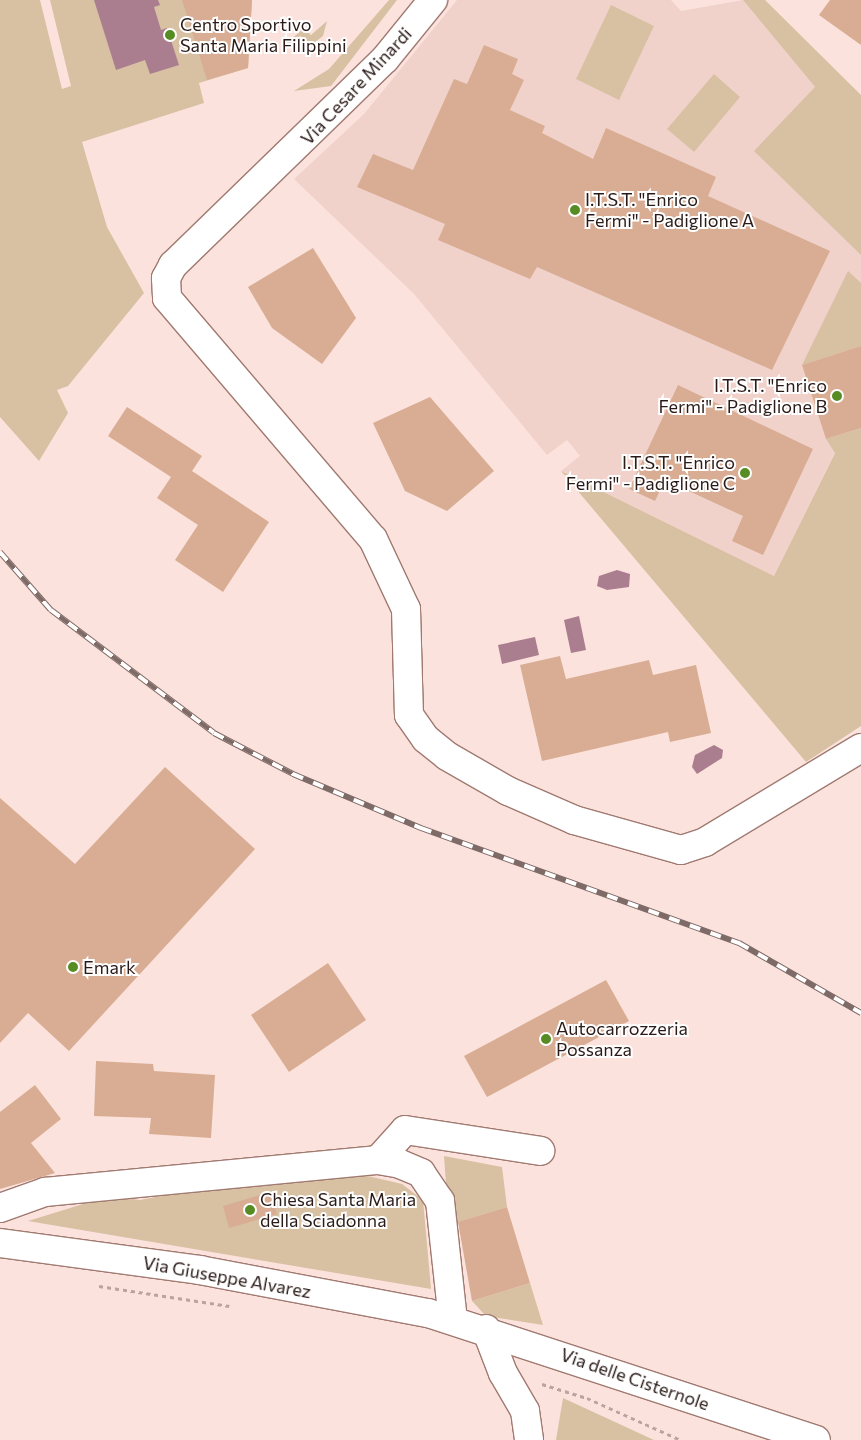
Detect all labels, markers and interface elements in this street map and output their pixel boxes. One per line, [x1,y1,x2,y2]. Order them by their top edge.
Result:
place label: Centro Sportivo Santa Maria Filippini [180,14,347,56]
street label: Via Cesare Minardi [296,23,416,149]
marker: Centro Sportivo Santa Maria Filippini [164,29,176,41]
place label: I.T.S.T. "Enrico Fermi" - Padiglione A [585,189,754,232]
marker: I.T.S.T. "Enrico Fermi" - Padiglione A [569,204,581,216]
place label: I.T.S.T. "Enrico Fermi" - Padiglione B [659,375,827,418]
marker: I.T.S.T. "Enrico Fermi" - Padiglione B [831,390,843,402]
place label: I.T.S.T. "Enrico Fermi" - Padiglione C [566,452,735,494]
marker: I.T.S.T. "Enrico Fermi" - Padiglione C [739,467,751,479]
place label: Emark [83,956,136,978]
marker: Emark [67,961,79,973]
place label: Autocarrozzeria Possanza [556,1018,688,1060]
marker: Autocarrozzeria Possanza [540,1033,552,1045]
place label: Chiesa Santa Maria della Sciadonna [260,1189,416,1232]
marker: Chiesa Santa Maria della Sciadonna [244,1204,256,1216]
street label: Via Giuseppe Alvarez [141,1252,313,1302]
street label: Via delle Cisternole [558,1343,712,1415]

